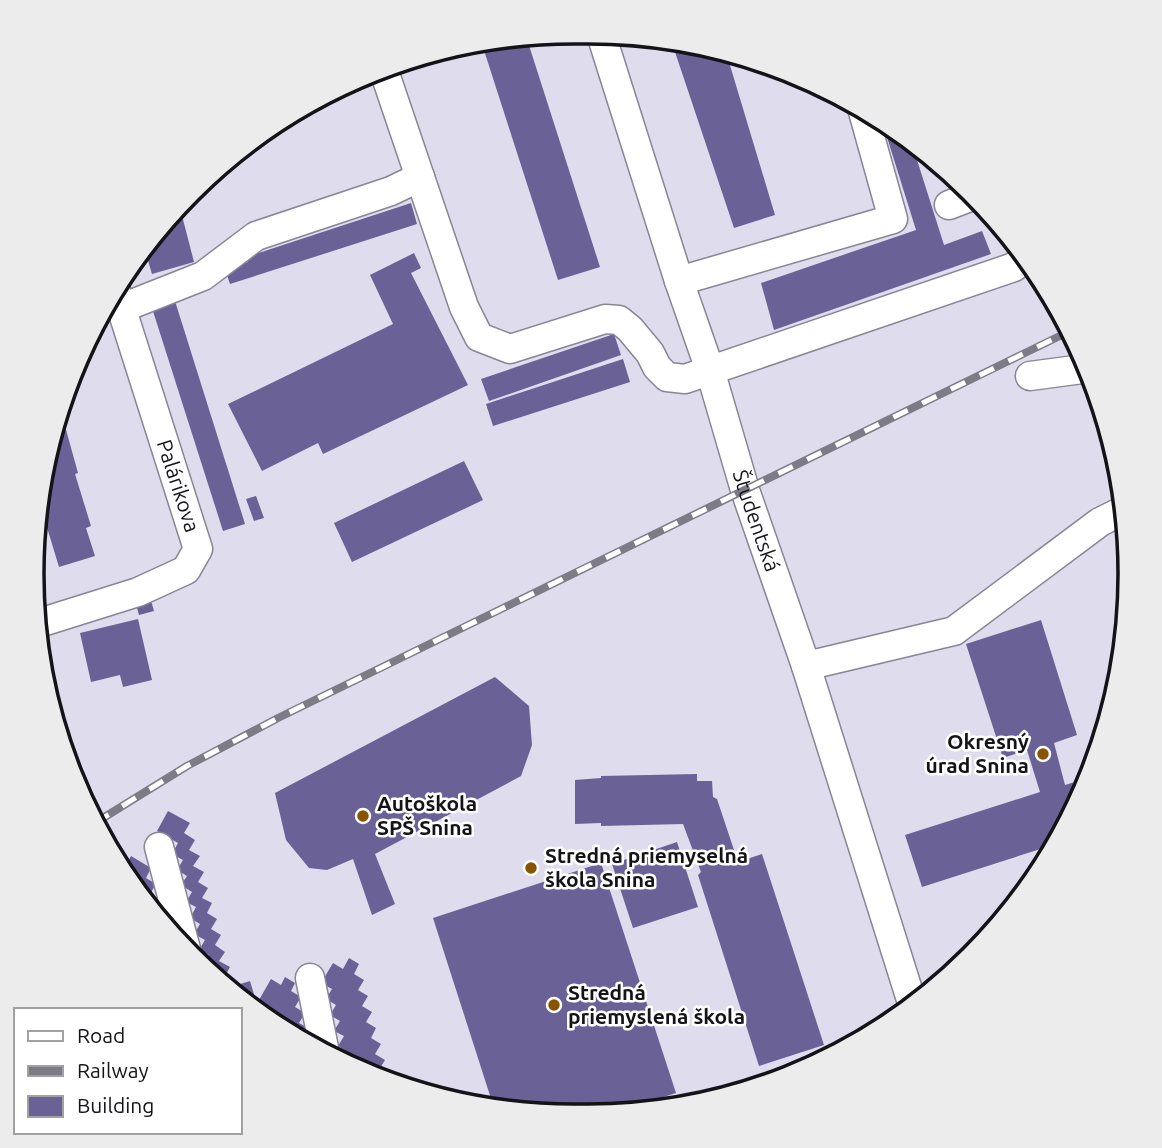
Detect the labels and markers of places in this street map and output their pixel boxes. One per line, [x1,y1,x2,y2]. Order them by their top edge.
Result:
place label: Okresný úrad Snina [926,729,1029,777]
marker: Okresný úrad Snina [1035,746,1051,762]
place label: Autoškola SPŠ Snina [377,791,477,839]
marker: Autoškola SPŠ Snina [355,808,371,824]
place label: Stredná priemyselná škola Snina [545,843,748,891]
marker: Stredná priemyselná škola Snina [523,860,539,876]
place label: Stredná priemyslená škola [568,980,745,1028]
marker: Stredná priemyslená škola [546,997,562,1013]

